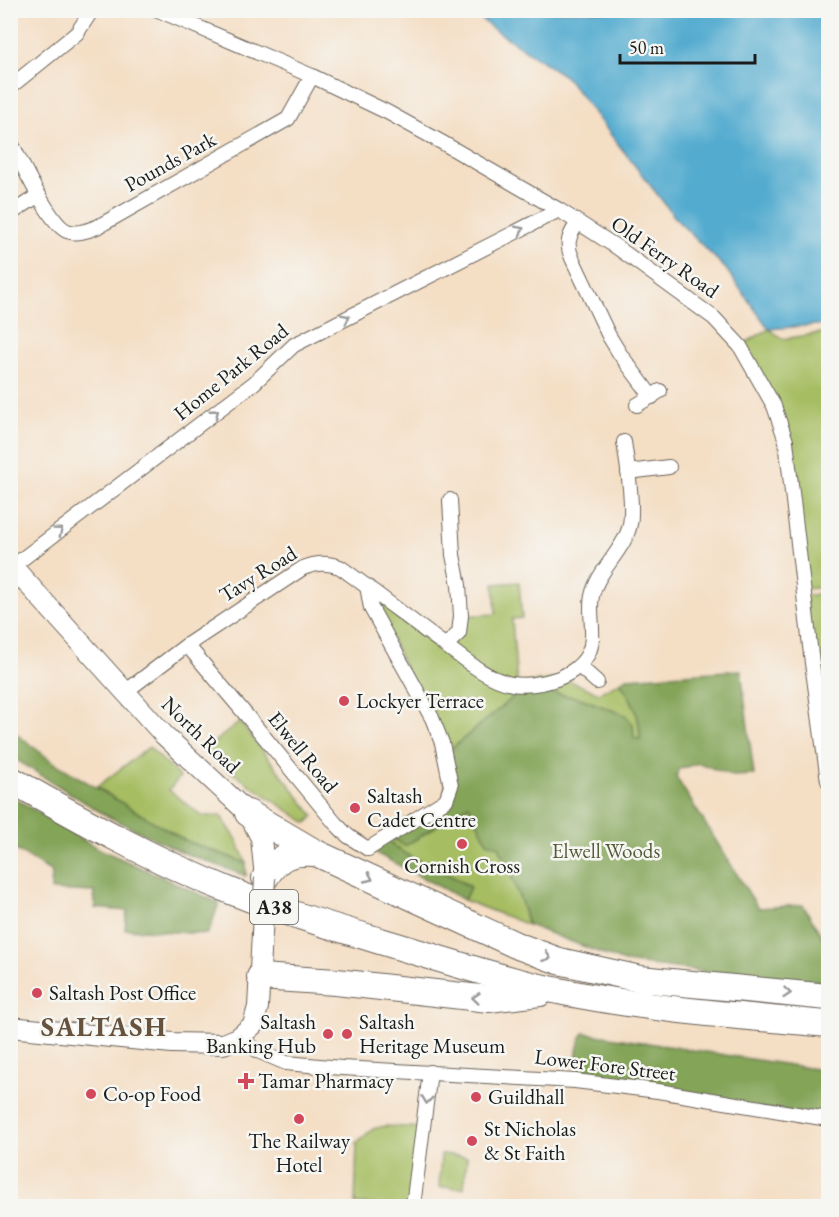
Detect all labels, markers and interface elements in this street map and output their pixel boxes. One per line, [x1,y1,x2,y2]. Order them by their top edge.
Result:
scale bar [620,27,755,65]
text: 50 m [629,36,664,59]
street label: Pounds Park [119,125,221,198]
street label: Old Ferry Road [606,210,725,304]
one-way arrow [514,226,524,237]
one-way arrow [340,314,351,325]
street label: Home Park Road [168,317,294,426]
one-way arrow [208,409,219,420]
one-way arrow [53,527,64,538]
street label: Tavy Road [214,539,302,608]
place label: Lockyer Terrace [356,687,484,714]
street label: North Road [156,690,247,779]
marker: Lockyer Terrace [337,694,351,708]
street label: Elwell Road [262,705,345,798]
place label: Saltash Cadet Centre [367,782,476,833]
marker: Saltash Cadet Centre [348,801,362,815]
marker: Cornish Cross [455,837,469,851]
park label: Elwell Woods [552,837,660,864]
place label: Cornish Cross [404,852,520,879]
one-way arrow [363,870,374,882]
road number: A38 [250,890,298,924]
one-way arrow [541,950,552,962]
place label: Saltash Post Office [49,979,196,1006]
marker: Saltash Post Office [30,986,44,1000]
one-way arrow [782,986,791,999]
one-way arrow [471,992,481,1005]
place label: Saltash Banking Hub [206,1008,316,1059]
place label: Saltash Heritage Museum [359,1008,505,1059]
district label: SALTASH [41,1009,167,1044]
marker: Saltash Banking Hub [321,1027,335,1041]
marker: Saltash Heritage Museum [340,1027,354,1041]
street label: Lower Fore Street [533,1042,677,1087]
place label: Tamar Pharmacy [258,1067,395,1094]
marker: Tamar Pharmacy [239,1074,253,1088]
place label: Co-op Food [103,1080,201,1107]
place label: Guildhall [488,1083,564,1110]
marker: Co-op Food [84,1087,98,1101]
marker: Guildhall [469,1090,483,1104]
one-way arrow [421,1096,433,1105]
marker: The Railway Hotel [292,1112,306,1126]
place label: St Nicholas & St Faith [484,1115,576,1166]
place label: The Railway Hotel [248,1127,351,1178]
marker: St Nicholas & St Faith [465,1134,479,1148]

